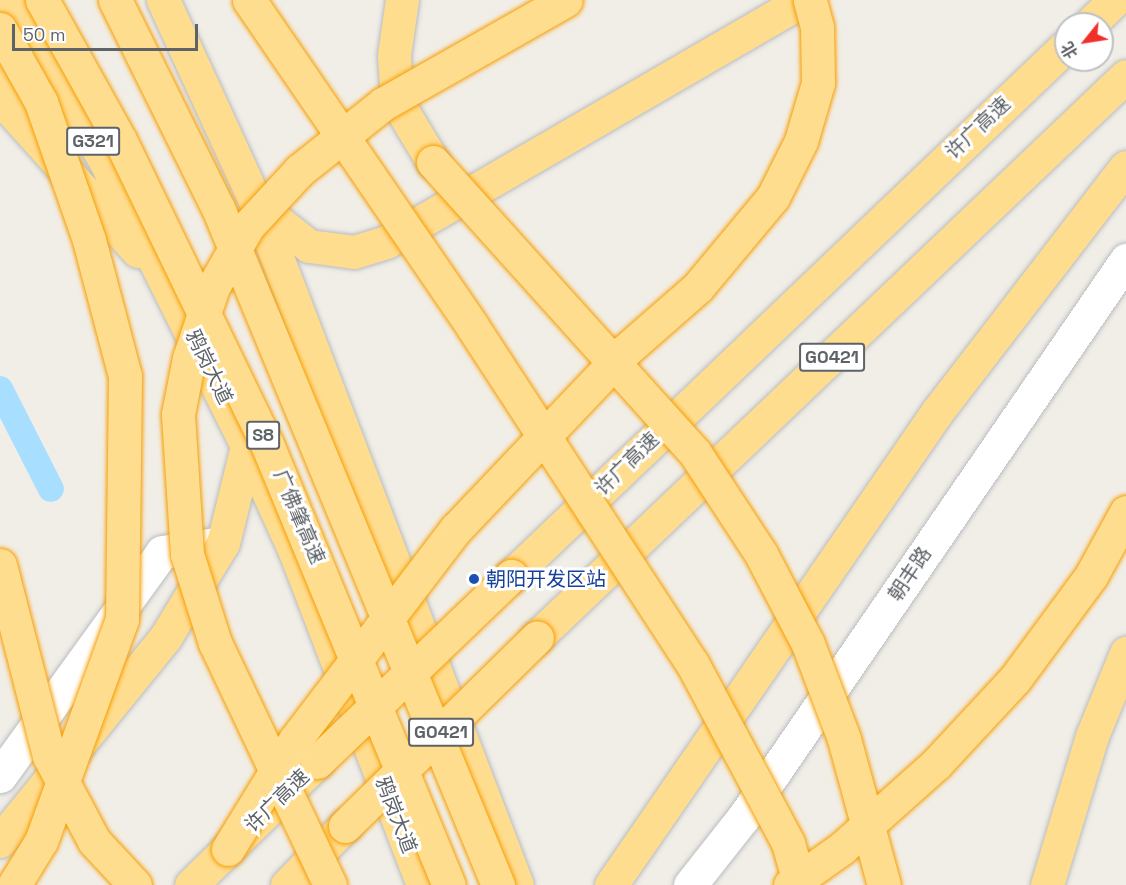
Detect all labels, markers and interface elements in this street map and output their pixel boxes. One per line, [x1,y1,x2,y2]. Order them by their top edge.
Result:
scale bar [15,12,201,50]
north arrow [1054,12,1114,72]
text: 50 m [23,23,65,46]
text: 北 [1057,38,1083,62]
street label: 许广高速 [941,92,1015,164]
road number: G321 [66,126,120,156]
street label: 鸦岗大道 [181,326,237,408]
road number: G0421 [799,342,865,372]
road number: S8 [245,420,281,450]
street label: 许广高速 [590,428,664,500]
street label: 广佛肇高速 [268,466,330,568]
street label: 朝丰路 [883,542,937,606]
place label: 朝阳开发区站 [486,567,606,591]
marker: 朝阳开发区站 [467,572,481,586]
road number: G0421 [408,717,474,747]
street label: 许广高速 [240,765,314,837]
street label: 鸦岗大道 [370,773,422,857]

